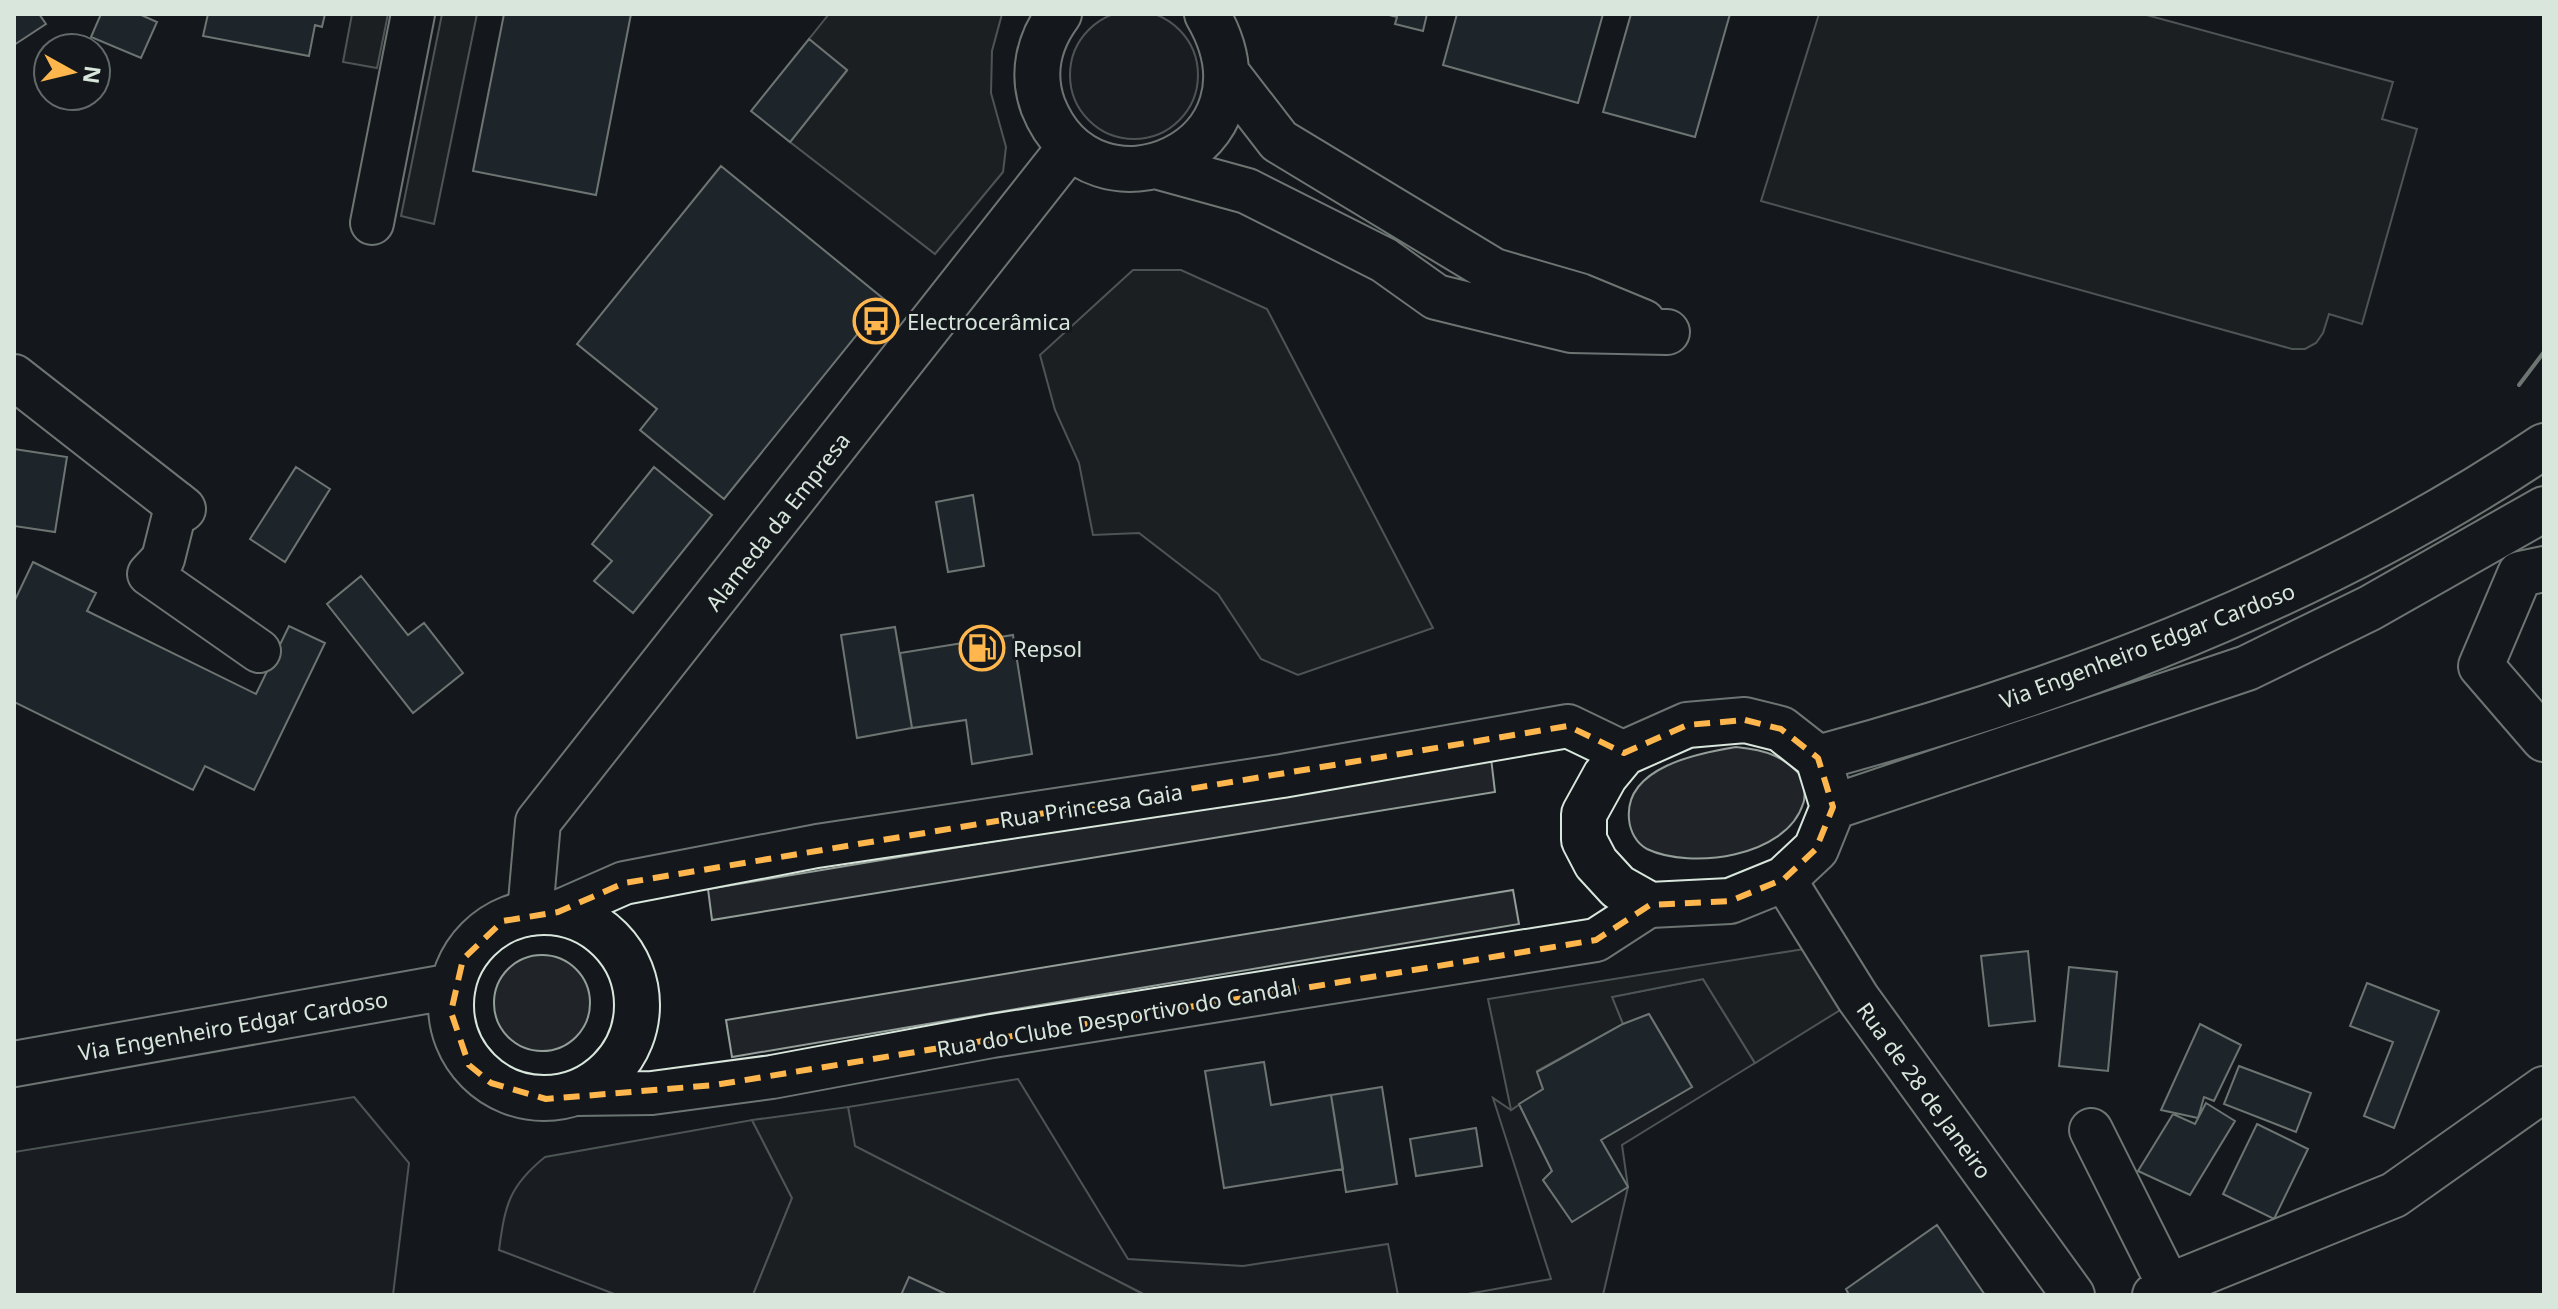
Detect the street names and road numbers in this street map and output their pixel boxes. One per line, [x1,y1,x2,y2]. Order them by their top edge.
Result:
street label: Alameda da Empresa [698,426,856,616]
street label: Via Engenheiro Edgar Cardoso [1995,575,2299,715]
street label: Rua Princesa Gaia [997,776,1185,834]
street label: Rua do Clube Desportivo do Candal [934,970,1300,1064]
street label: Via Engenheiro Edgar Cardoso [76,983,390,1067]
street label: Rua de 28 de Janeiro [1851,996,1999,1184]

